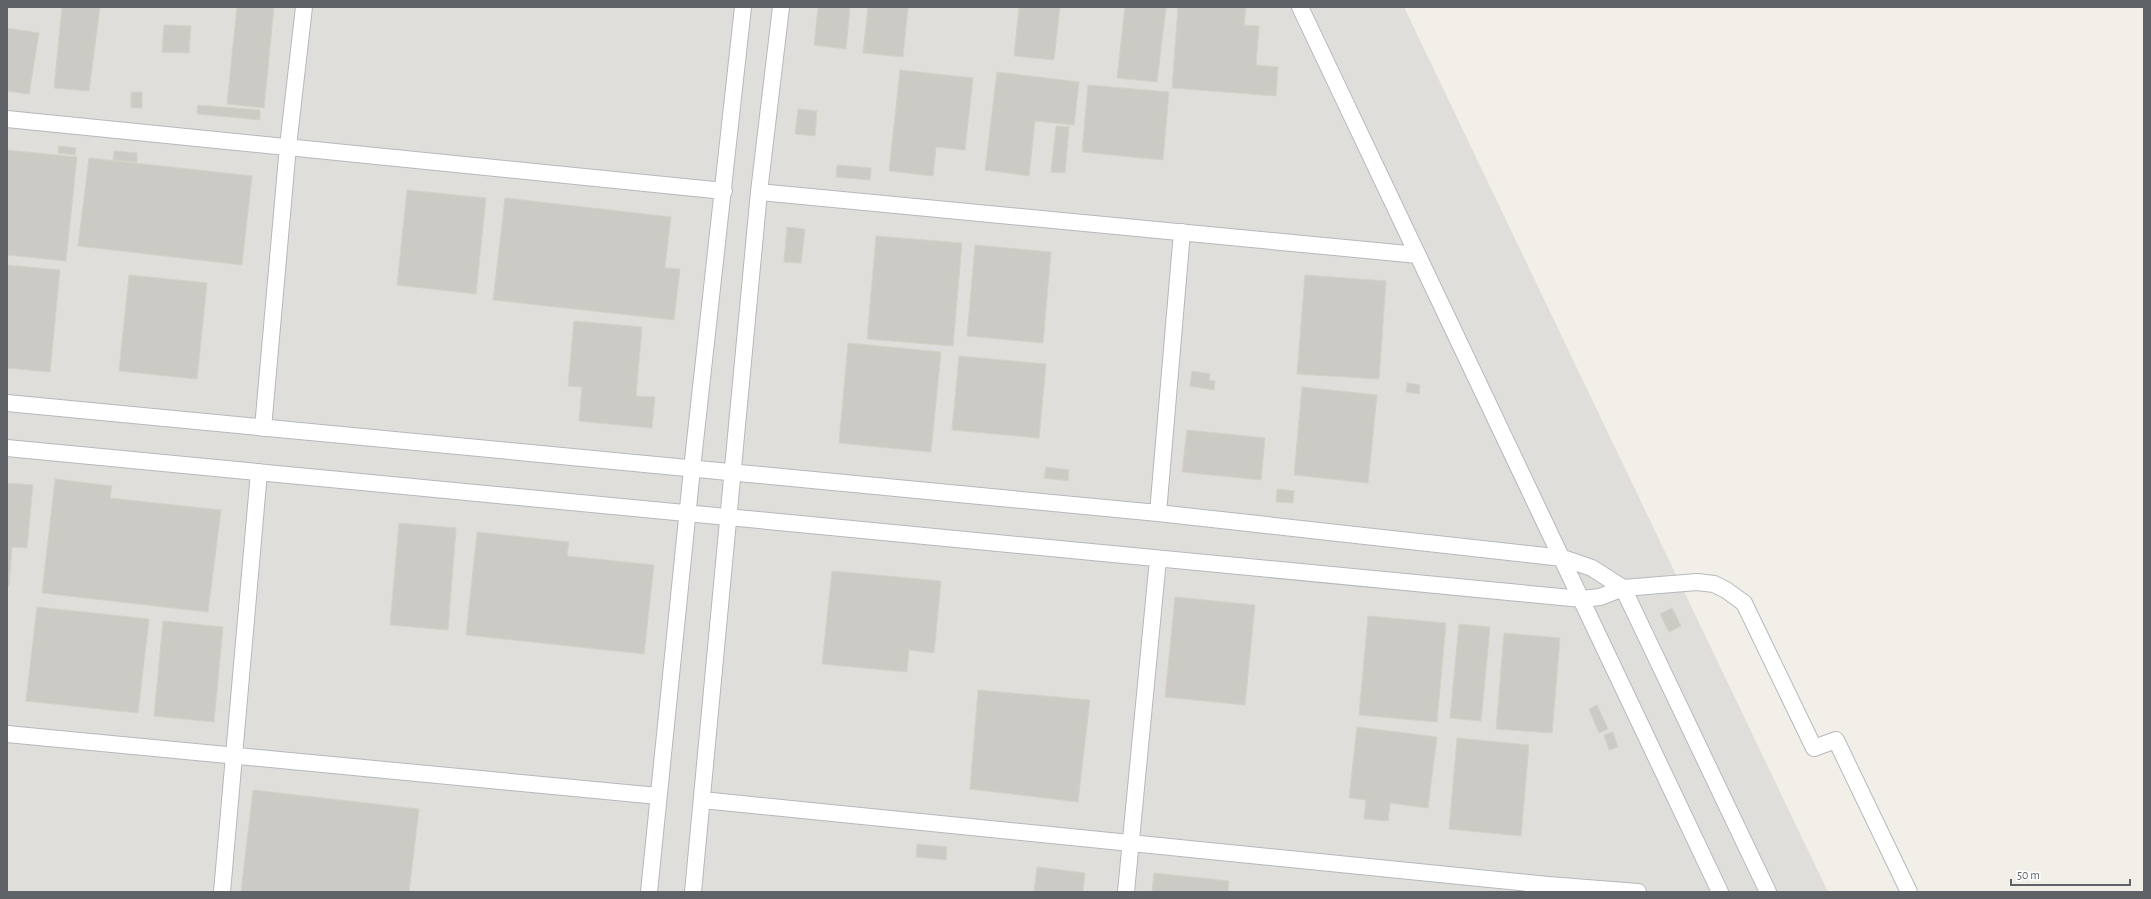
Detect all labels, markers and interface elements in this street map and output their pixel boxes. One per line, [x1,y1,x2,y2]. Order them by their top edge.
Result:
scale bar [2011,861,2130,887]
text: 50 m [2017,869,2040,881]

